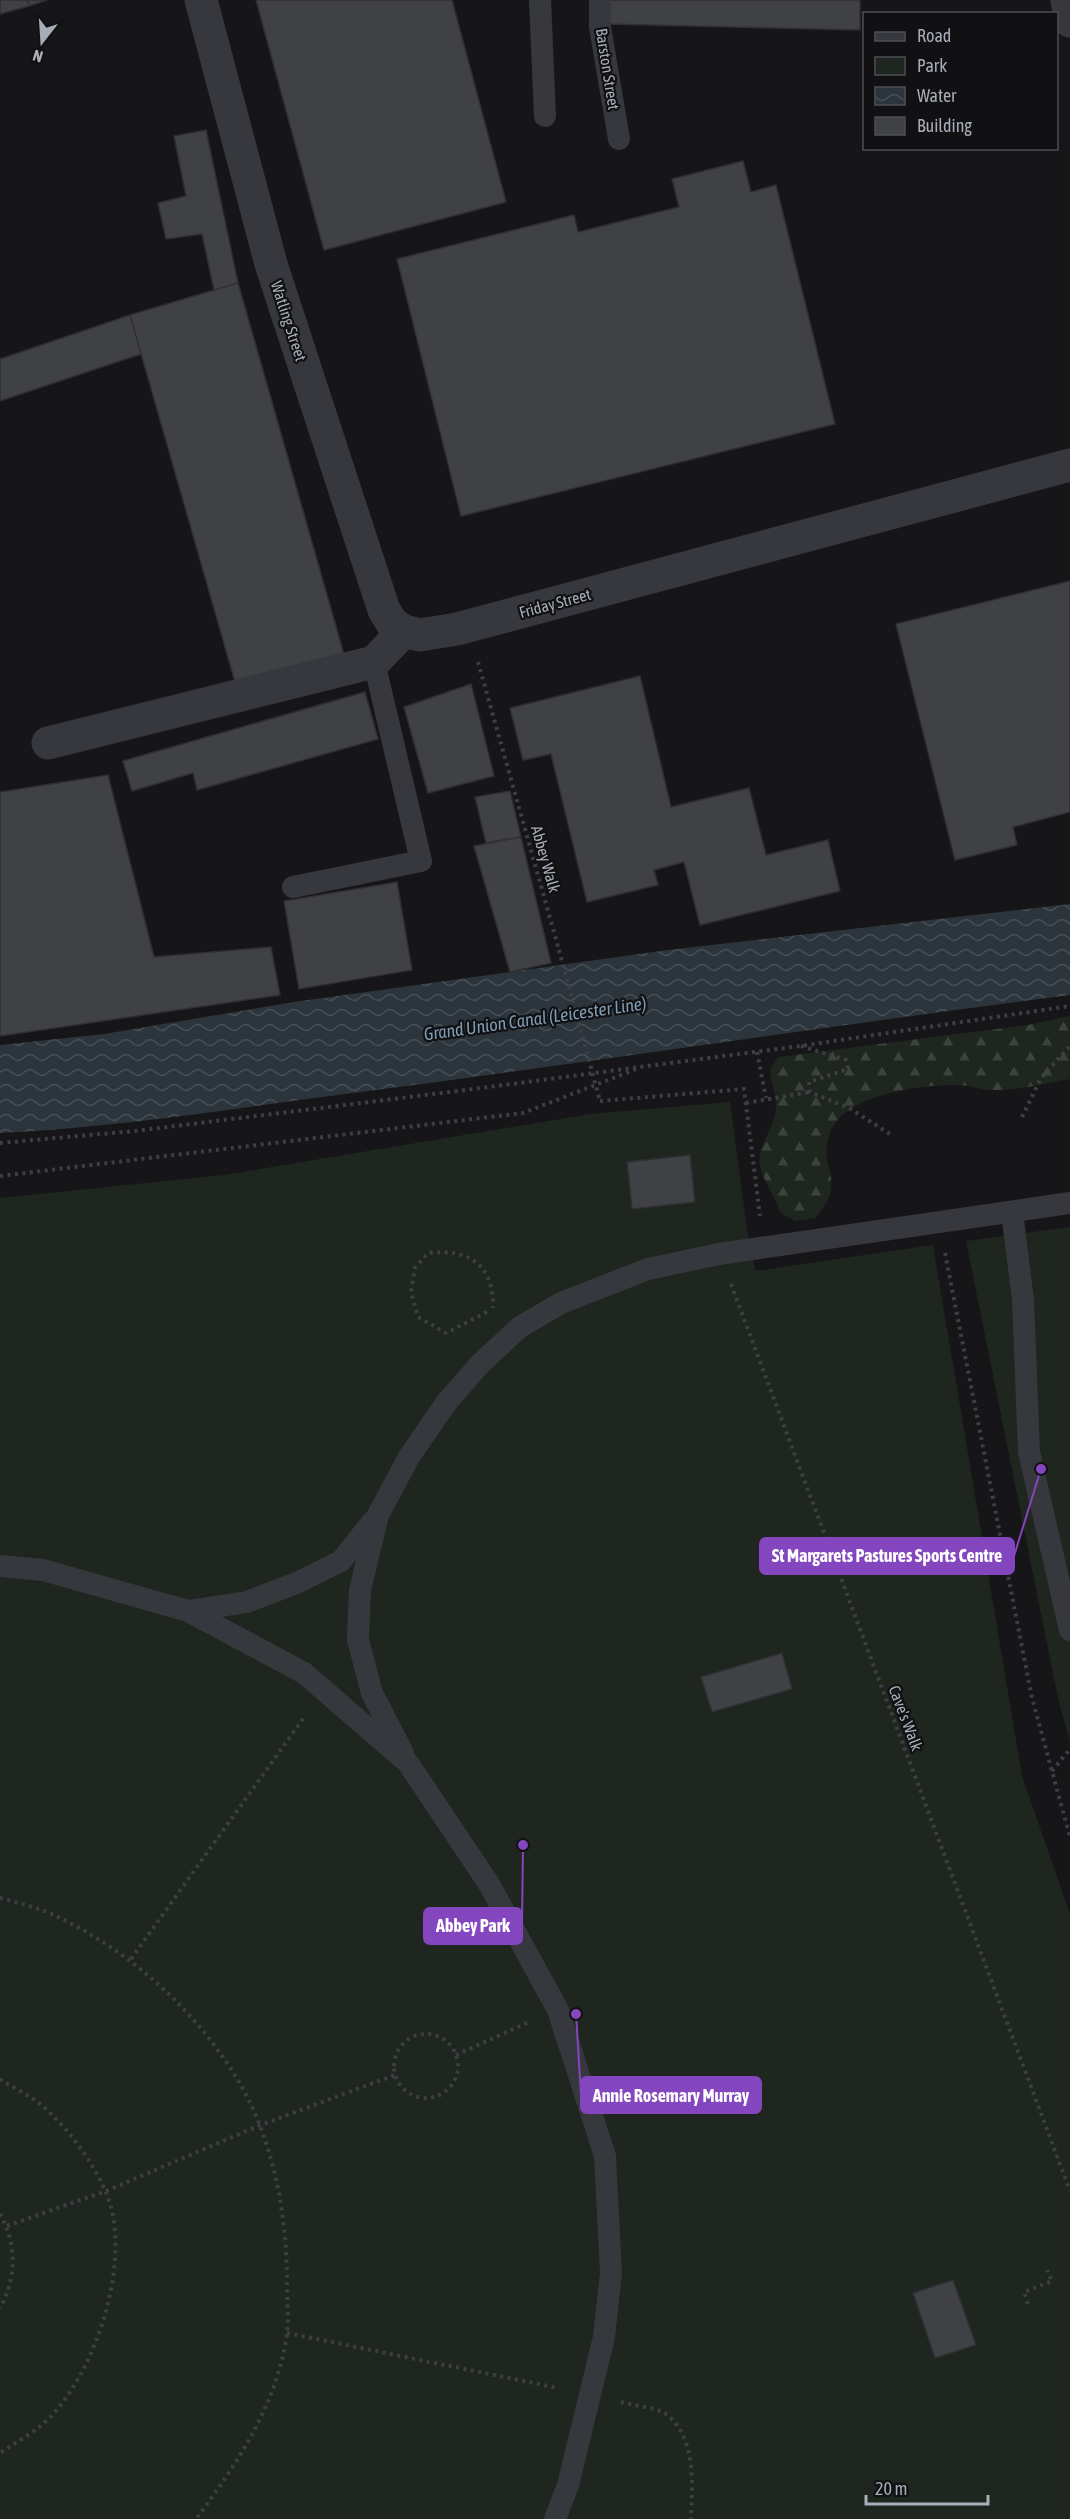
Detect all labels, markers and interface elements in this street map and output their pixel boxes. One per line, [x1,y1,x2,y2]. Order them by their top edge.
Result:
north arrow [12,12,72,72]
legend [863,12,1058,150]
text: Road [917,25,951,46]
street label: Barston Street [593,27,623,111]
text: N [30,46,45,66]
text: Park [917,55,947,76]
text: Water [917,85,957,106]
text: Building [917,115,972,136]
street label: Watling Street [267,279,311,364]
street label: Friday Street [517,585,593,622]
street label: Abbey Walk [527,823,564,895]
water label: Grand Union Canal (Leicester Line) [422,992,648,1045]
callout: St Margarets Pastures Sports Centre [760,1538,1014,1574]
text: St Margarets Pastures Sports Centre [772,1545,1002,1566]
street label: Cave's Walk [885,1683,927,1753]
callout: Abbey Park [424,1908,522,1944]
text: Abbey Park [435,1915,511,1936]
callout: Annie Rosemary Murray [581,2077,761,2113]
text: Annie Rosemary Murray [592,2085,750,2106]
scale bar [866,2468,988,2506]
text: 20 m [875,2478,907,2499]

